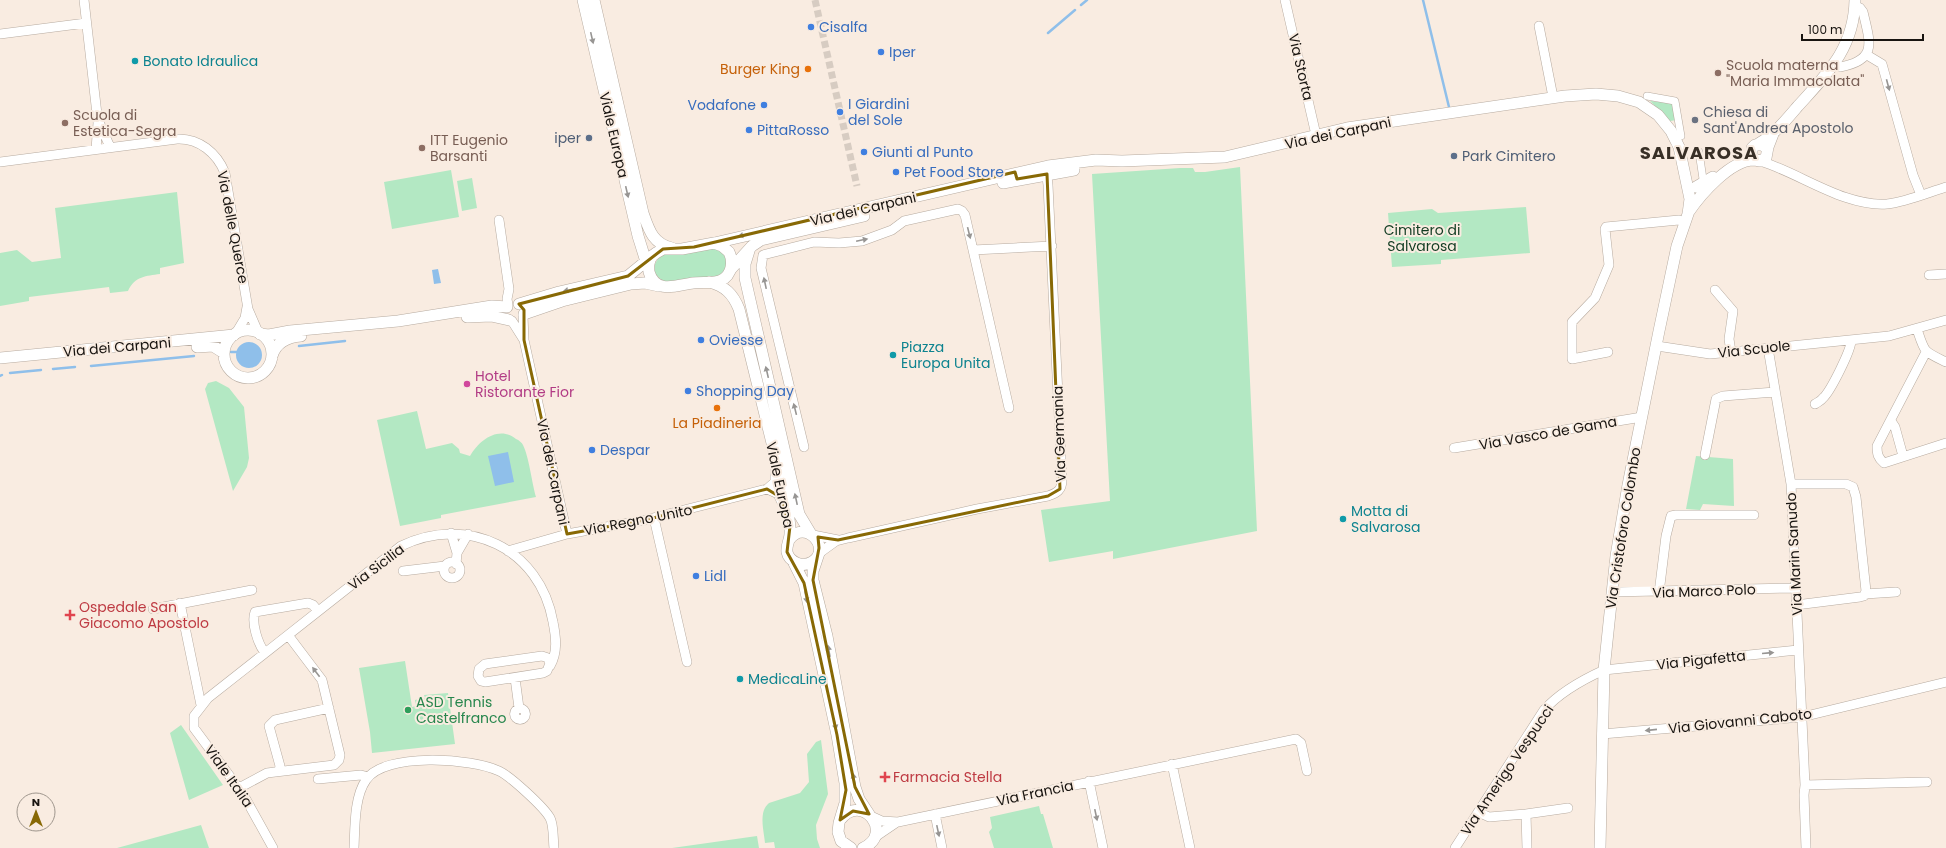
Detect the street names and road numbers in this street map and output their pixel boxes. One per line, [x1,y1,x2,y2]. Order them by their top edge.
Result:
street label: Via Storta [1284,32,1318,102]
street label: Viale Europa [594,90,634,180]
street label: Via dei Carpani [1283,112,1393,154]
street label: Via delle Querce [212,169,254,285]
street label: Via dei Carpani [808,187,918,231]
street label: Via dei Carpani [62,332,172,362]
street label: Via Scuole [1717,335,1792,363]
street label: Via Germania [1047,385,1071,483]
street label: Via Vasco de Gama [1477,411,1619,455]
street label: Via dei Carpani [532,417,574,527]
street label: Viale Europa [761,440,799,530]
street label: Via Cristoforo Colombo [1600,446,1646,610]
street label: Via Marin Sanudo [1781,492,1807,616]
street label: Via Regno Unito [582,500,694,540]
street label: Via Sicilia [344,539,408,595]
street label: Via Marco Polo [1652,579,1756,603]
street label: Via Pigafetta [1655,645,1747,675]
street label: Via Amerigo Vespucci [1456,701,1558,839]
street label: Via Giovanni Caboto [1667,703,1813,739]
street label: Viale Italia [200,741,258,811]
street label: Via Francia [995,775,1075,811]

